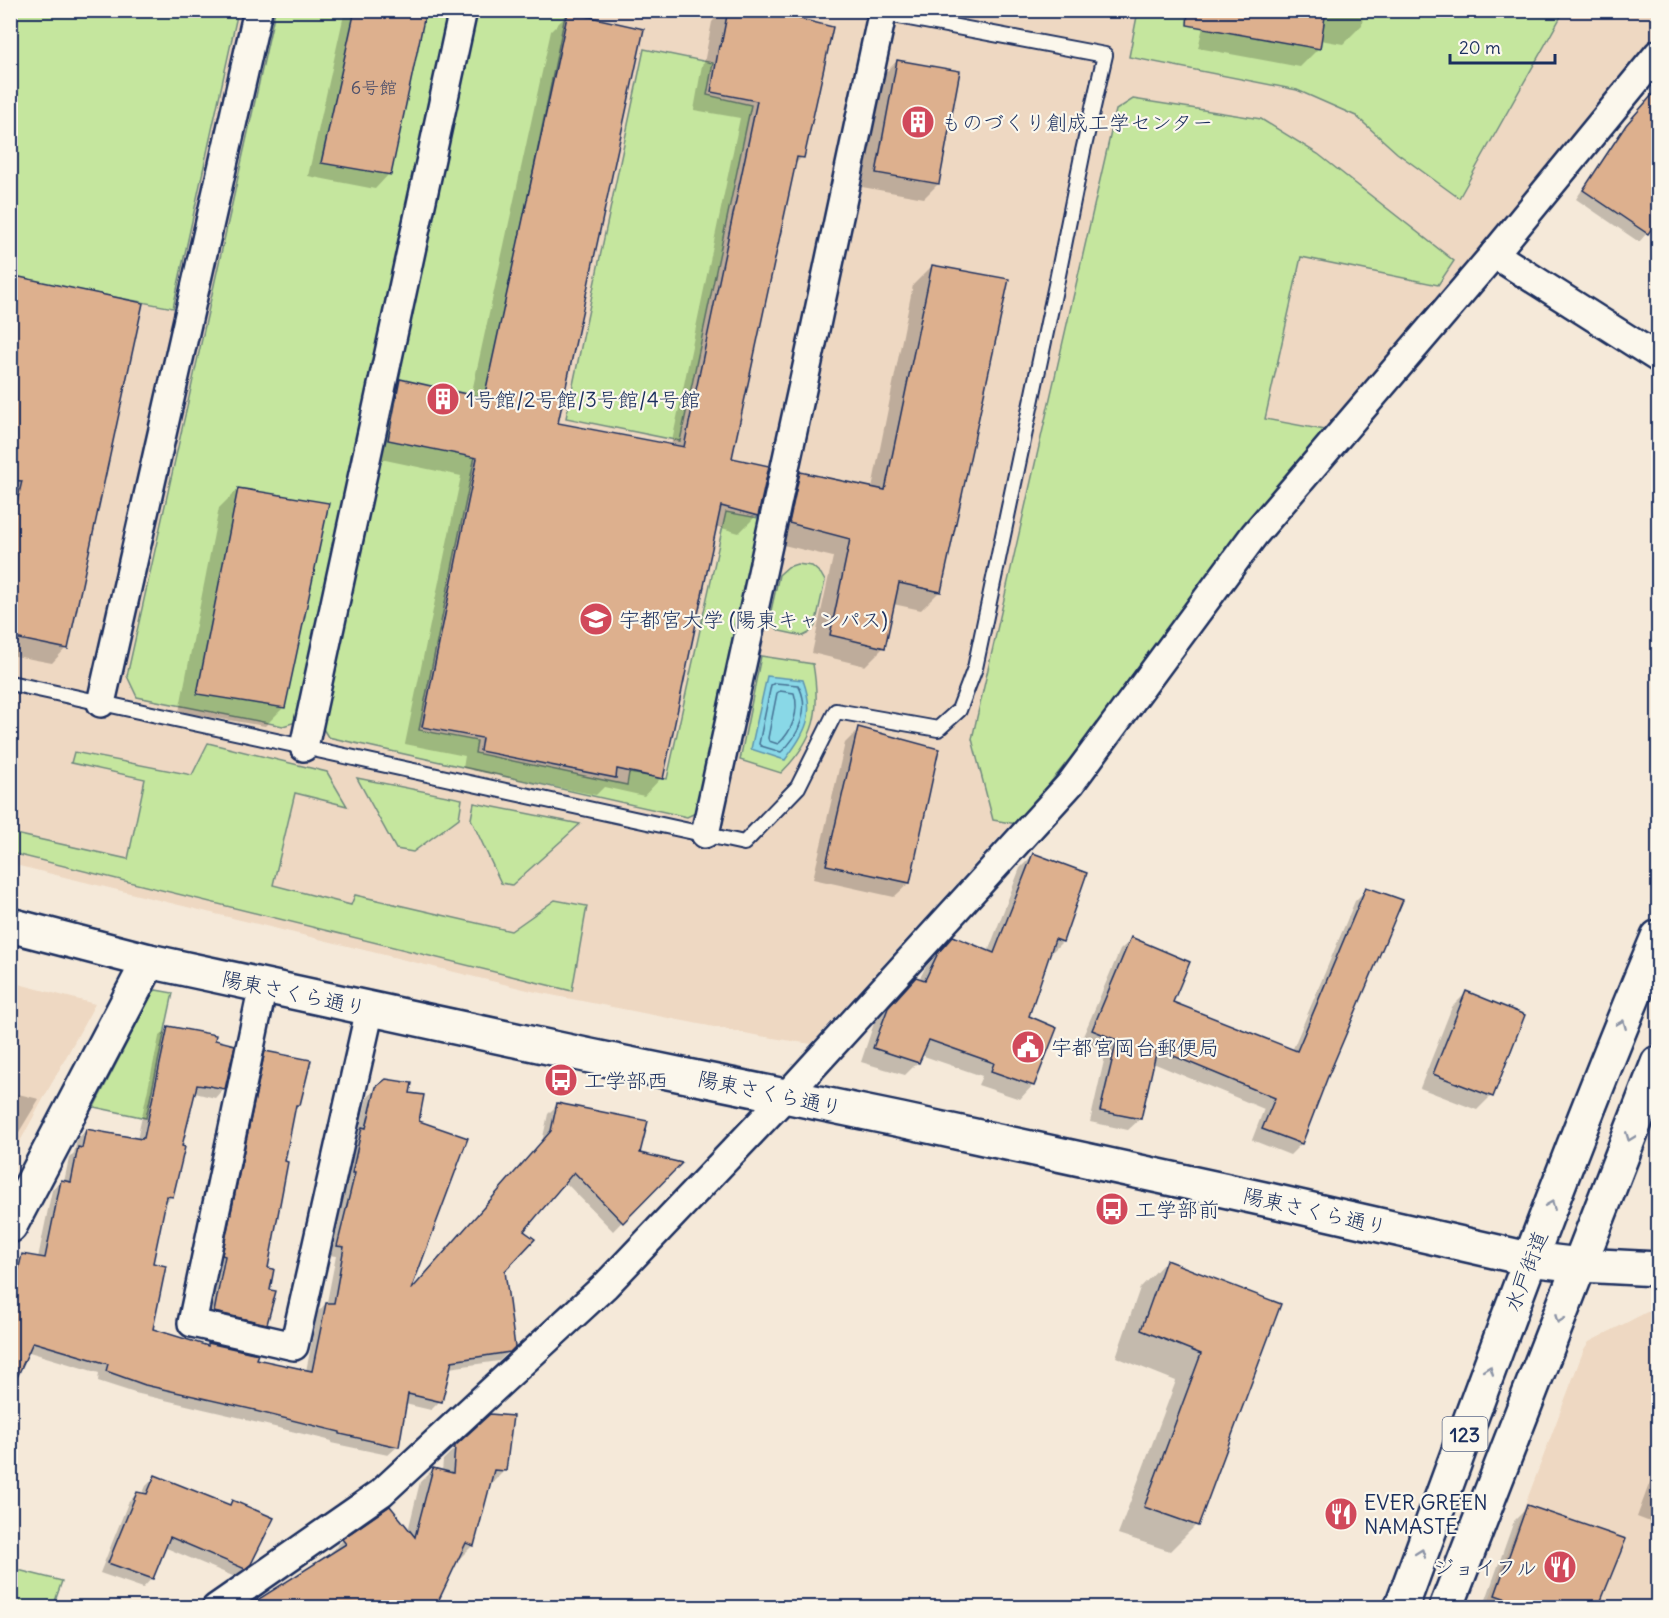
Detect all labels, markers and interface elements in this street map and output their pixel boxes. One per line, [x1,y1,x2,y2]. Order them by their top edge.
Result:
scale bar [1450,27,1555,65]
text: 20 m [1459,36,1501,59]
house number: 6号館 [351,76,397,99]
building icon: ものづくり創成工学センター [900,104,936,140]
place label: ものづくり創成工学センター [941,109,1213,136]
building icon: 1号館/2号館/3号館/4号館 [425,381,461,417]
place label: 1号館/2号館/3号館/4号館 [466,386,701,413]
school or university icon: 宇都宮大学 (陽東キャンパス) [578,601,614,637]
place label: 宇都宮大学 (陽東キャンパス) [619,606,888,633]
street label: 陽東さくら通り [219,965,369,1021]
one-way arrow [1615,1019,1627,1030]
public building icon: 宇都宮岡台郵便局 [1010,1029,1046,1065]
place label: 宇都宮岡台郵便局 [1051,1034,1219,1061]
bus stop icon: 工学部西 [543,1062,579,1098]
street label: 陽東さくら通り [695,1065,845,1121]
place label: 工学部西 [584,1067,668,1094]
one-way arrow [1625,1131,1637,1142]
street label: 陽東さくら通り [1240,1181,1390,1241]
bus stop icon: 工学部前 [1094,1191,1130,1227]
place label: 工学部前 [1135,1196,1219,1223]
one-way arrow [1544,1200,1556,1211]
street label: 水戸街道 [1498,1227,1554,1315]
one-way arrow [1553,1313,1566,1324]
one-way arrow [1481,1365,1494,1376]
road number: 123 [1442,1417,1488,1451]
place label: EVER GREEN NAMASTE [1364,1489,1488,1540]
restaurant icon: EVER GREEN NAMASTE [1323,1496,1359,1532]
one-way arrow [1414,1548,1426,1559]
restaurant icon: ジョイフル [1542,1549,1578,1585]
place label: ジョイフル [1433,1554,1537,1581]

